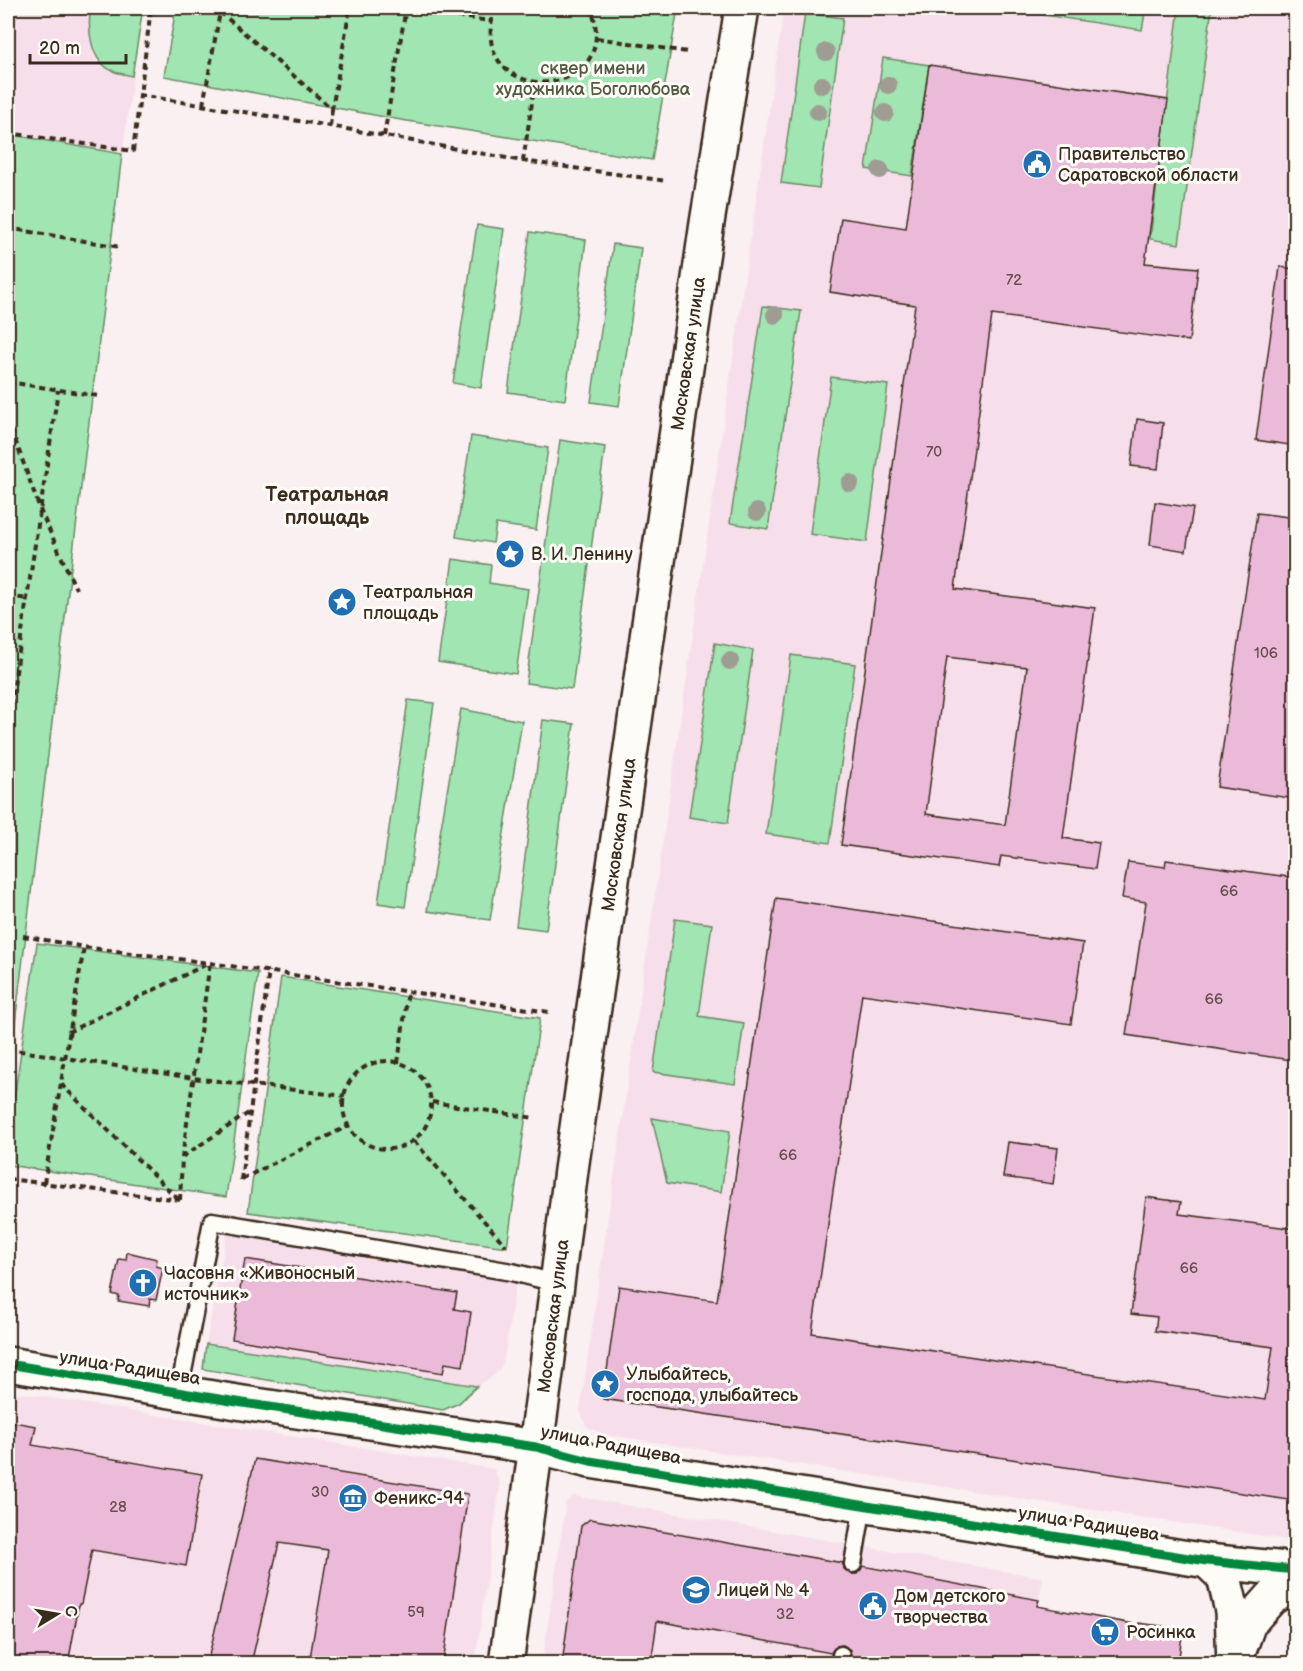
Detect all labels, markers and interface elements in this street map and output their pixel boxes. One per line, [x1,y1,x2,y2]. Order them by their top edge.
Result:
scale bar [30,27,126,65]
text: 20 m [39,38,80,59]
park label: сквер имени художника Боголюбова [496,58,691,100]
place label: Правительство Саратовской области [1058,144,1238,186]
public building icon: Правительство Саратовской области [1021,148,1053,180]
house number: 72 [1006,271,1022,290]
street label: Московская улица [667,275,710,432]
house number: 70 [926,443,942,462]
district label: Театральная площадь [265,483,389,530]
place icon: В. И. Ленину [494,538,526,570]
place label: В. И. Ленину [531,544,633,565]
place label: Театральная площадь [363,582,473,624]
place icon: Театральная площадь [326,586,358,618]
house number: 106 [1254,644,1278,663]
street label: Московская улица [597,756,640,913]
house number: 66 [1220,882,1238,901]
house number: 66 [1205,990,1223,1009]
house number: 66 [779,1146,797,1165]
street label: Московская улица [533,1238,573,1394]
house number: 66 [1180,1259,1198,1278]
place label: Часовня «Живоносный источник» [164,1263,355,1305]
church icon: Часовня «Живоносный источник» [127,1267,159,1299]
street label: улица Радищева [58,1346,202,1390]
place label: Улыбайтесь, господа, улыбайтесь [626,1364,798,1406]
place icon: Улыбайтесь, господа, улыбайтесь [589,1368,621,1400]
street label: улица Радищева [539,1421,683,1469]
museum icon: Феникс-94 [337,1482,369,1514]
house number: 30 [311,1483,329,1502]
place label: Феникс-94 [374,1488,464,1509]
house number: 28 [109,1498,127,1517]
street label: улица Радищева [1017,1502,1161,1546]
school or university icon: Лицей № 4 [680,1574,712,1606]
place label: Лицей № 4 [716,1580,809,1601]
north arrow [27,1584,87,1644]
place label: Дом детского творчества [894,1586,1005,1628]
public building icon: Дом детского творчества [857,1590,889,1622]
house number: 59 [407,1603,425,1622]
text: С [60,1604,81,1619]
house number: 32 [776,1605,794,1624]
supermarket icon: Росинка [1089,1616,1121,1648]
place label: Росинка [1126,1622,1196,1643]

